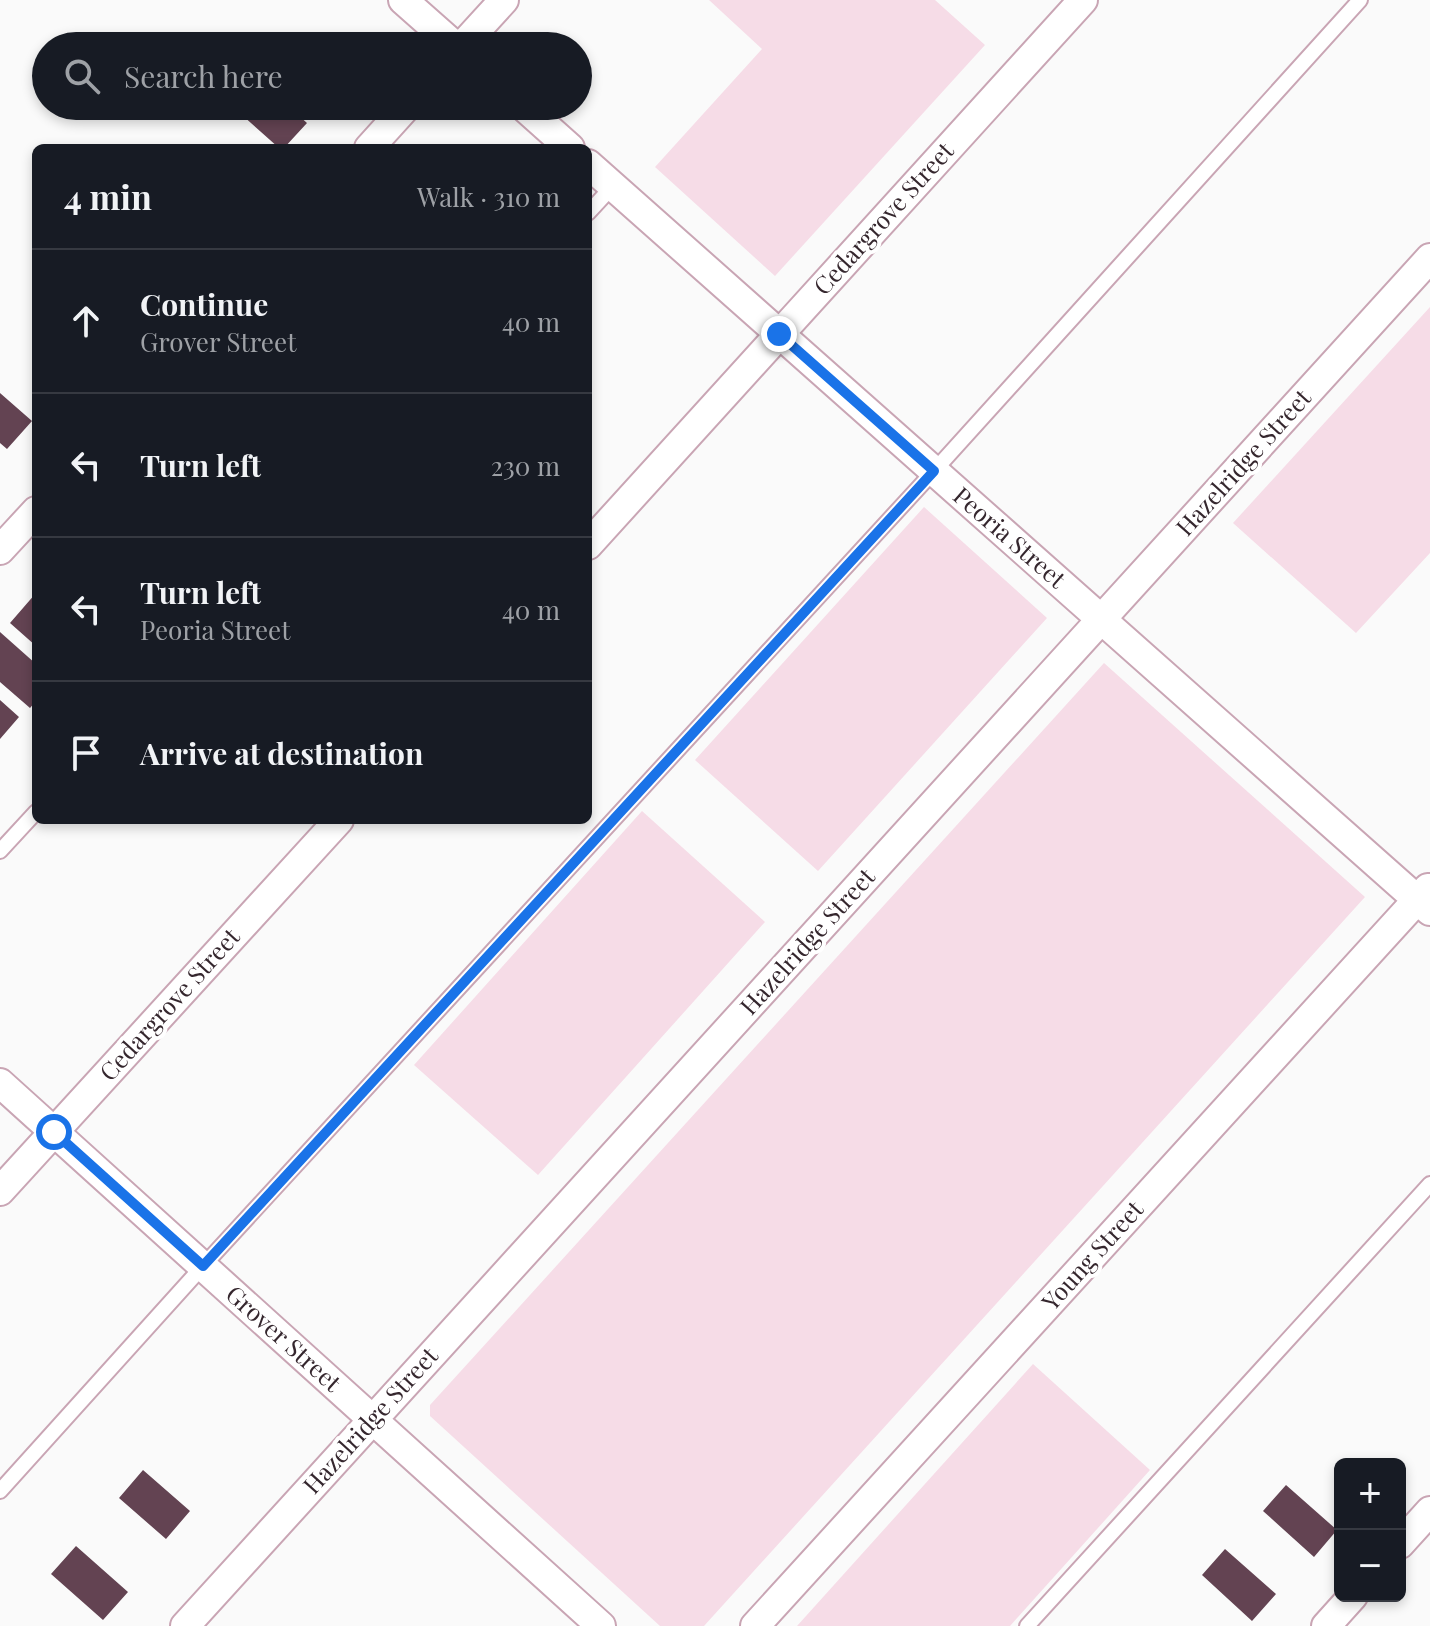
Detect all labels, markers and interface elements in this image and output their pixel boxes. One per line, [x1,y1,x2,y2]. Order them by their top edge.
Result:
search box [32,32,592,120]
icon: search [60,54,104,98]
text: Search here [124,56,283,96]
street label: Cedargrove Street [805,134,960,301]
text: 4 min [64,173,152,219]
text: Walk · 310 m [417,179,560,214]
text: Continue [140,284,268,324]
icon: ahead [64,299,108,343]
text: 40 m [502,304,560,339]
route end [761,316,797,352]
text: Grover Street [140,324,296,359]
street label: Hazelridge Street [1168,381,1317,542]
icon: left [64,443,108,487]
text: Turn left [140,445,261,485]
text: 230 m [491,448,560,483]
street label: Peoria Street [947,479,1074,594]
text: Turn left [140,572,261,612]
icon: left [64,587,108,631]
text: 40 m [502,592,560,627]
text: Peoria Street [140,612,290,647]
icon: arrive [64,731,108,775]
text: Arrive at destination [140,733,423,773]
street label: Hazelridge Street [732,860,881,1021]
street label: Cedargrove Street [91,920,246,1087]
route start [36,1114,72,1150]
street label: Young Street [1033,1193,1150,1317]
street label: Grover Street [220,1277,349,1398]
street label: Hazelridge Street [295,1339,444,1500]
map controls [1334,1458,1406,1602]
button: + [1334,1458,1406,1530]
button: − [1334,1530,1406,1602]

